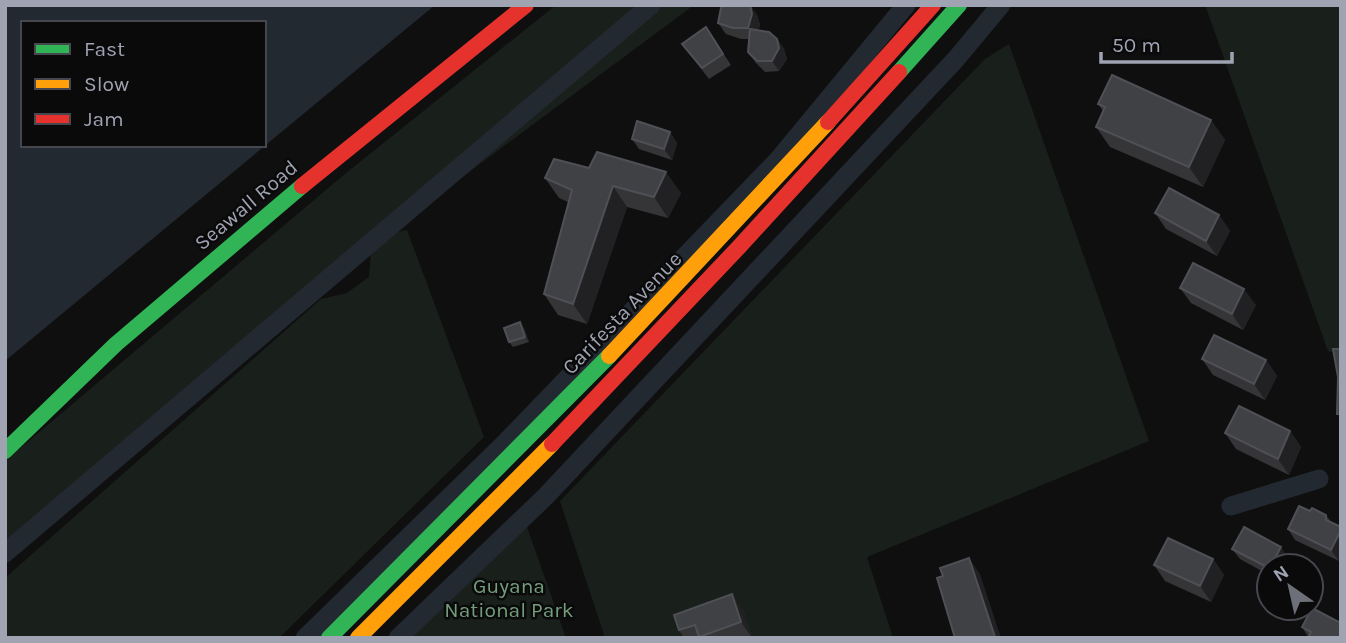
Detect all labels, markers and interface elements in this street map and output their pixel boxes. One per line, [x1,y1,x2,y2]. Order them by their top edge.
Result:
legend [21,21,266,147]
scale bar [1101,21,1232,65]
text: 50 m [1112,33,1161,57]
text: Fast [84,37,125,61]
text: Slow [84,72,129,96]
text: Jam [84,107,124,131]
street label: Seawall Road [190,155,302,255]
street label: Carifesta Avenue [557,247,687,379]
north arrow [1255,552,1325,622]
text: N [1269,561,1293,587]
park label: Guyana National Park [444,574,574,622]

